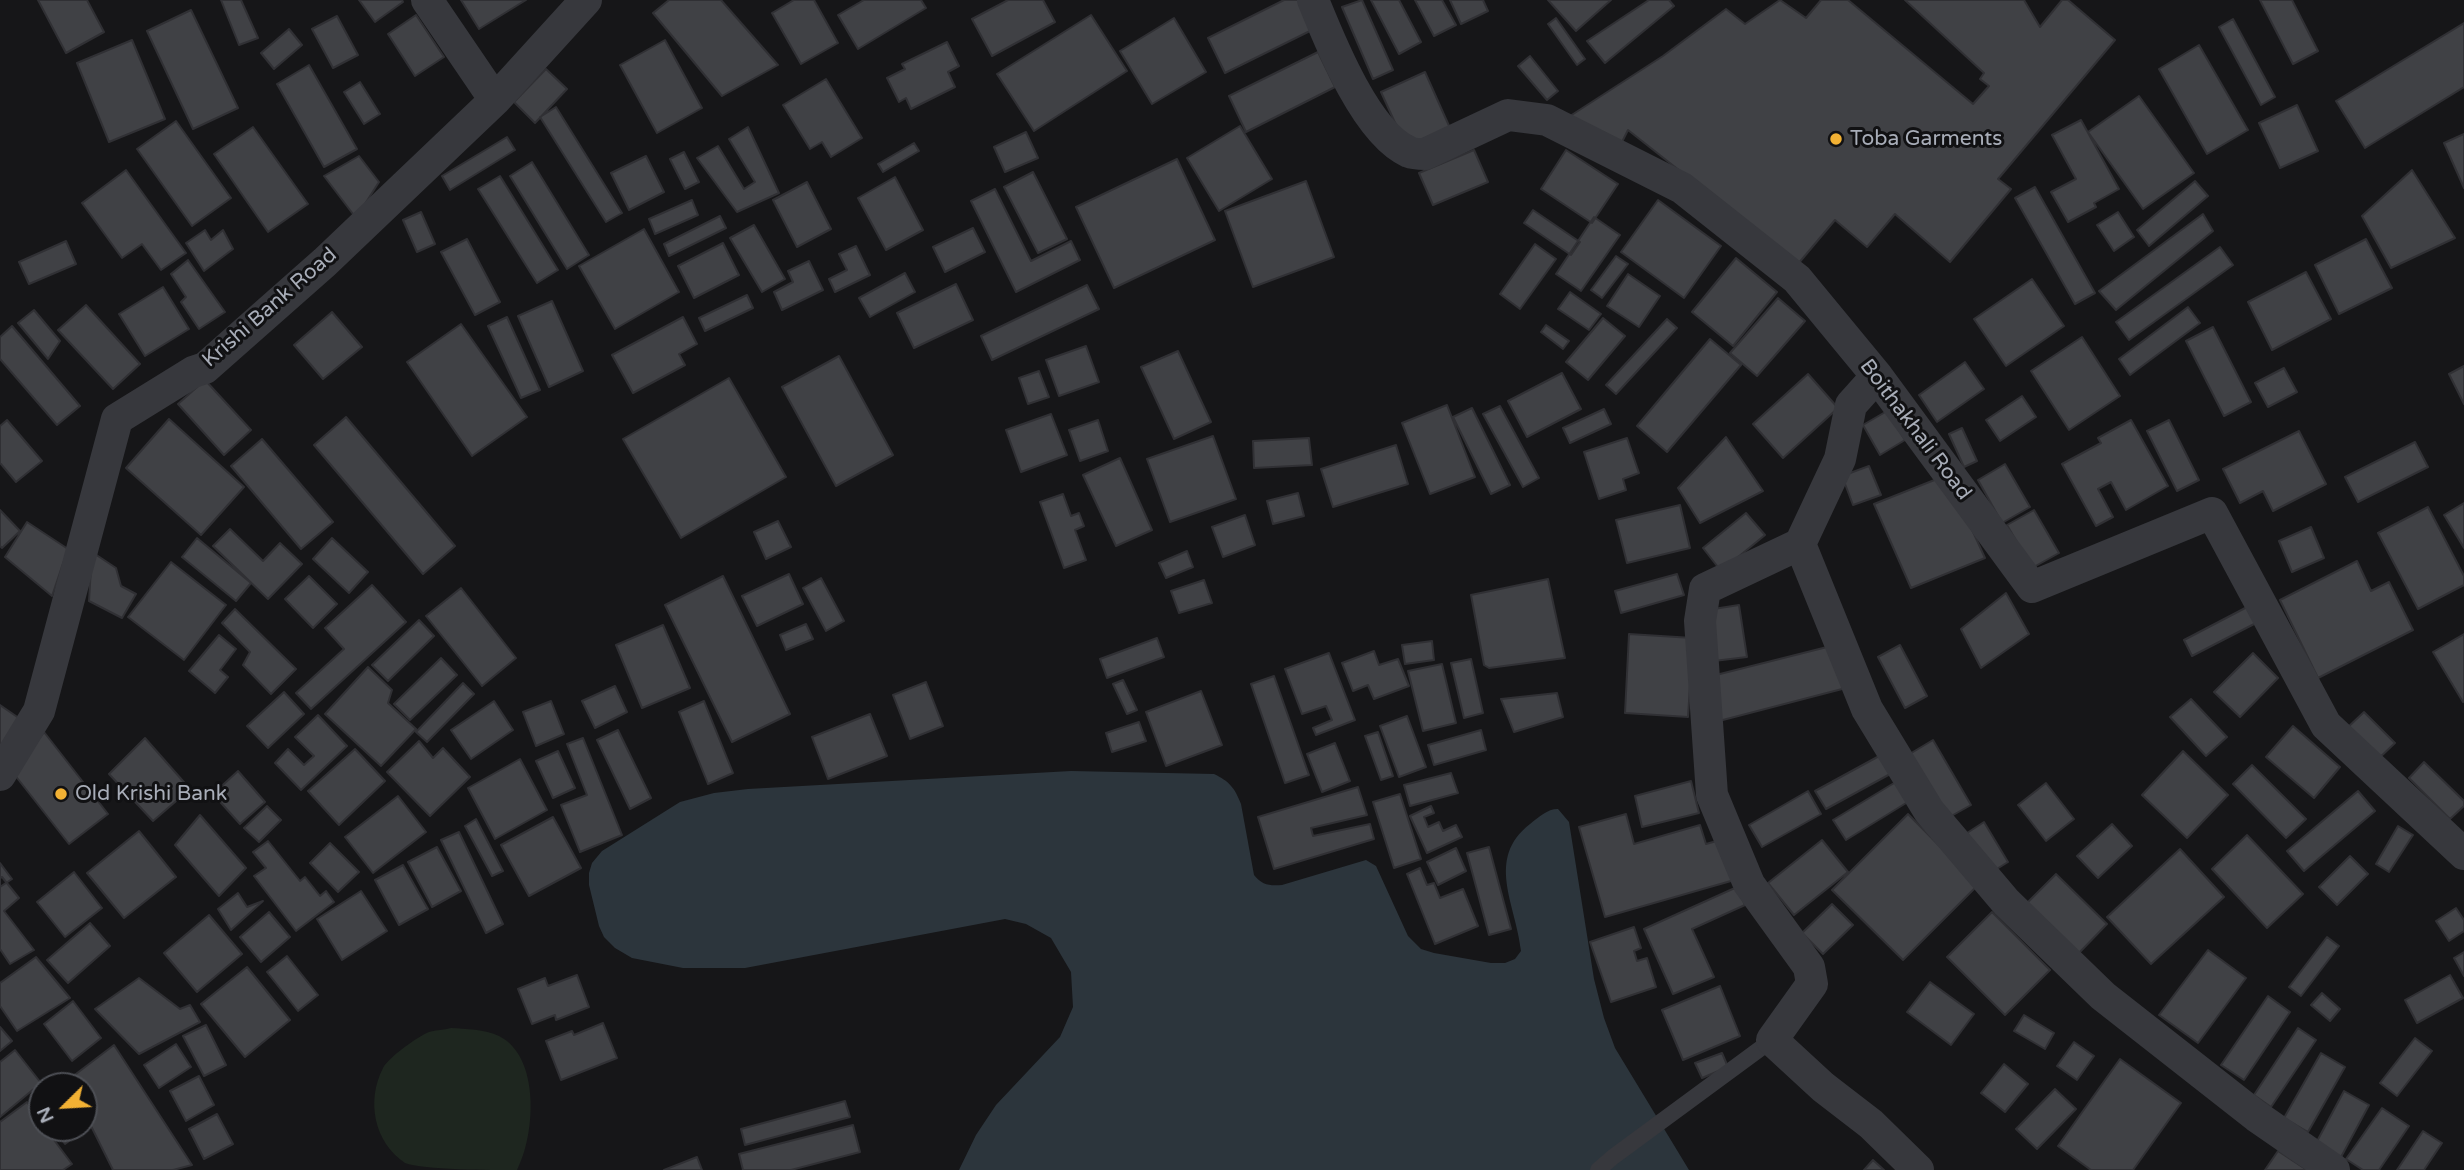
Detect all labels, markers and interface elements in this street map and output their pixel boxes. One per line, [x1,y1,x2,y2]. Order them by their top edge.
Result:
place label: Toba Garments [1850,126,2002,152]
marker: Toba Garments [1828,131,1844,147]
street label: Krishi Bank Road [198,243,342,373]
street label: Boithakhali Road [1854,355,1976,505]
place label: Old Krishi Bank [75,781,227,807]
marker: Old Krishi Bank [53,786,69,802]
north arrow [28,1072,98,1142]
text: N [32,1103,59,1126]

